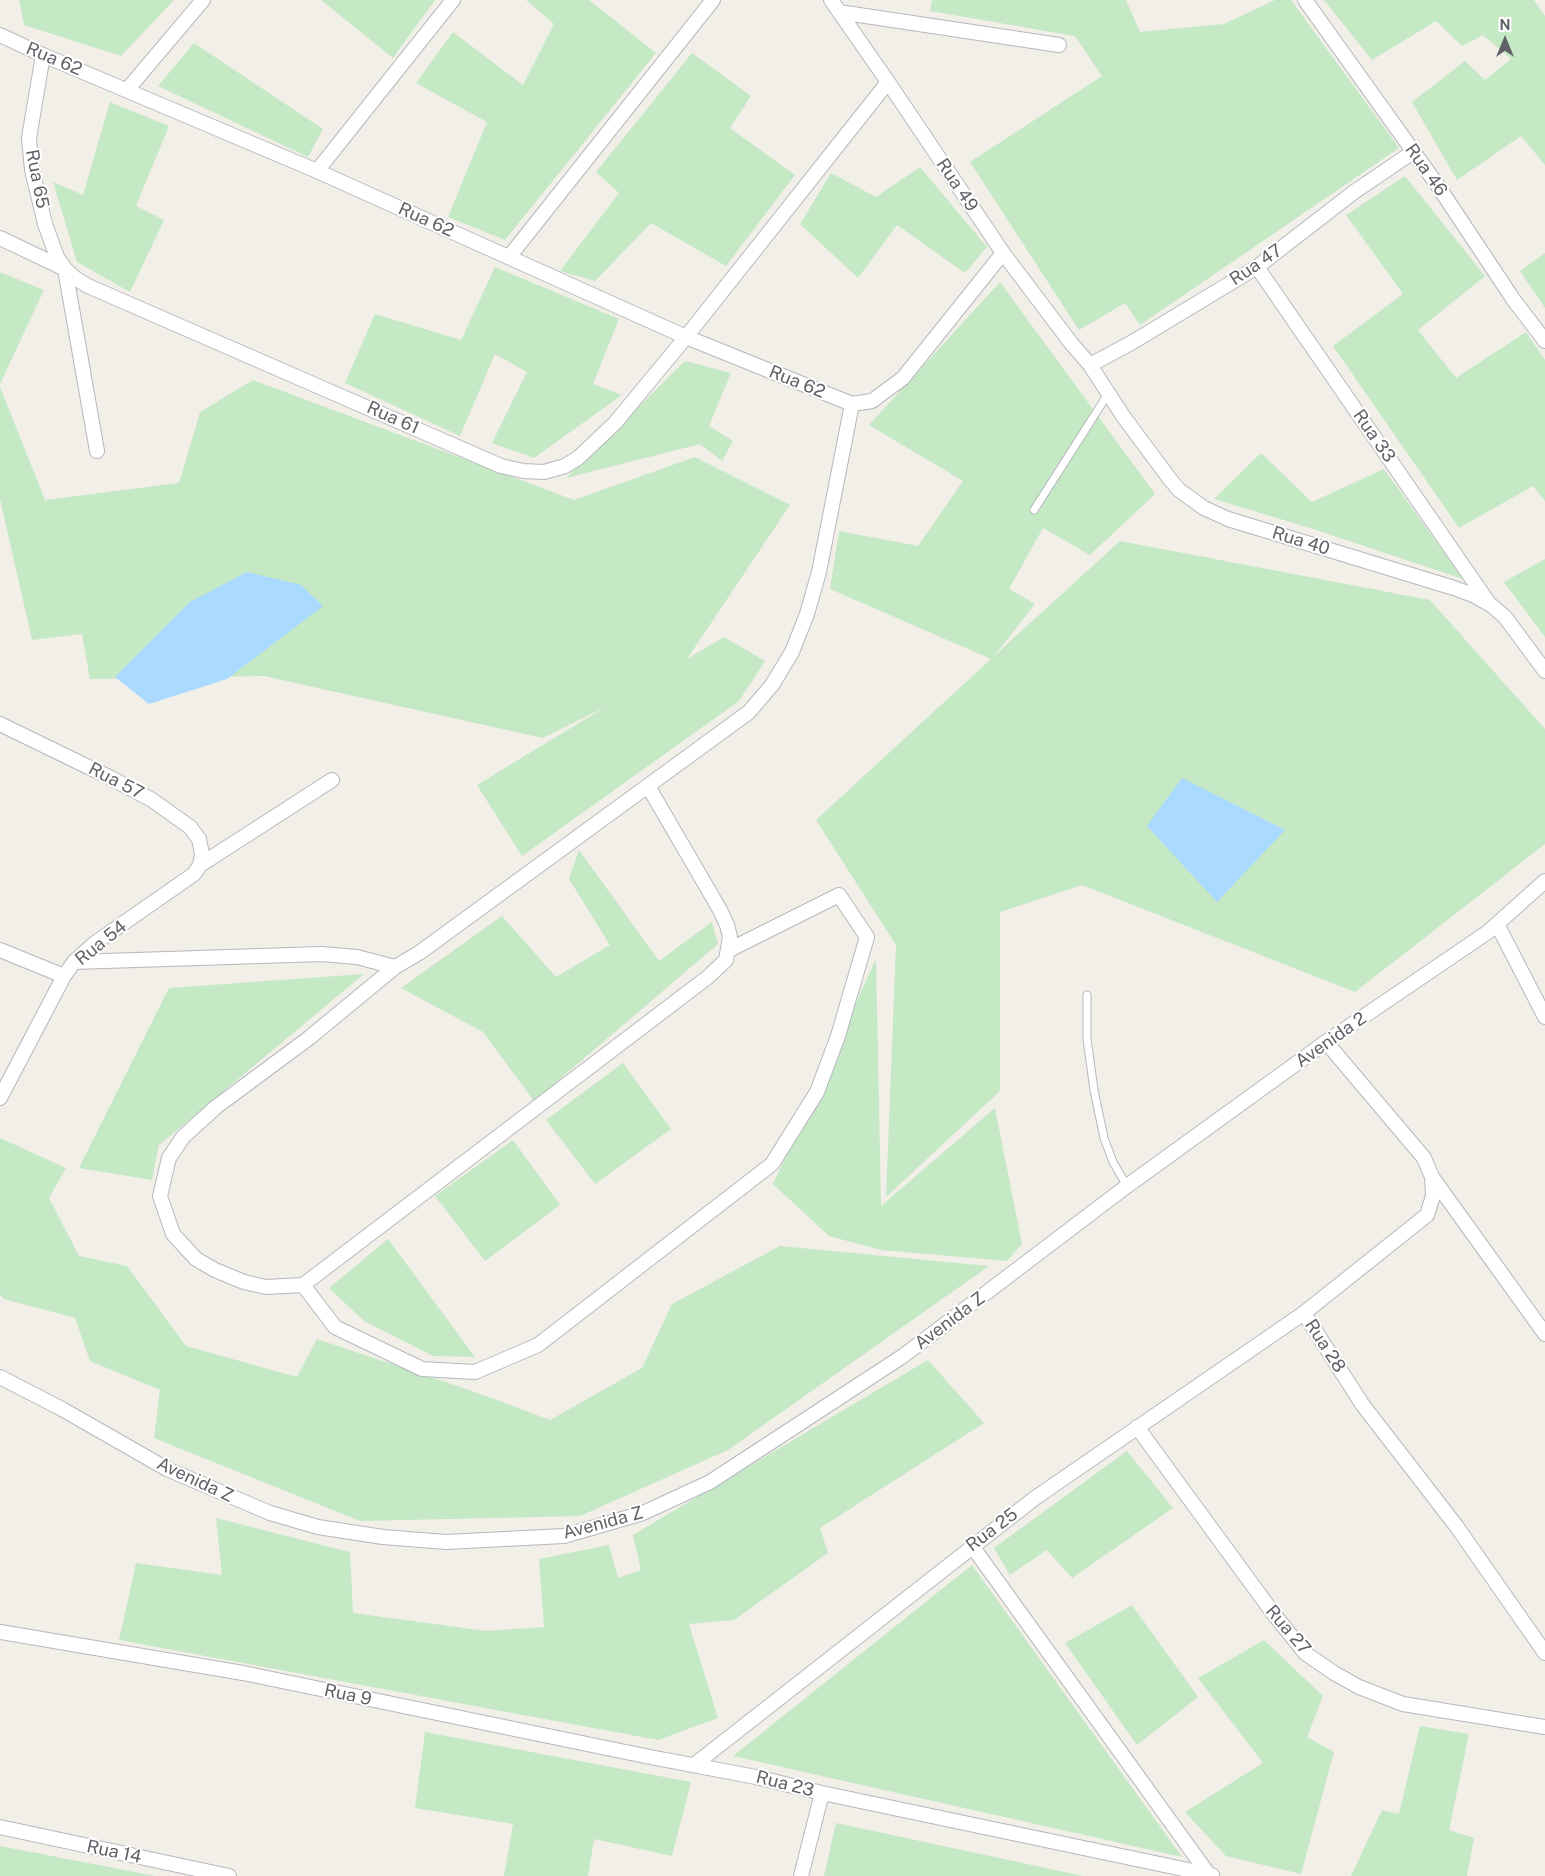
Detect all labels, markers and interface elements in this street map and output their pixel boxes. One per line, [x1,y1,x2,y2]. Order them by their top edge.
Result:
north arrow [1480,15,1530,65]
text: N [1500,17,1510,33]
street label: Rua 62 [23,38,85,80]
street label: Rua 46 [1400,140,1452,200]
street label: Rua 65 [21,148,53,210]
street label: Rua 49 [931,154,983,216]
street label: Rua 62 [395,198,457,242]
street label: Rua 47 [1226,240,1286,290]
street label: Rua 62 [766,361,828,403]
street label: Rua 61 [363,397,423,439]
street label: Rua 33 [1348,405,1400,467]
street label: Rua 40 [1270,522,1332,560]
street label: Rua 57 [85,758,147,804]
street label: Rua 54 [71,916,131,970]
street label: Avenida 2 [1291,1008,1371,1072]
street label: Avenida Z [911,1288,989,1354]
street label: Rua 28 [1300,1315,1350,1377]
street label: Avenida Z [153,1453,237,1507]
street label: Avenida Z [561,1502,645,1544]
street label: Rua 25 [962,1504,1022,1556]
street label: Rua 27 [1261,1601,1315,1659]
street label: Rua 9 [322,1679,374,1711]
street label: Rua 23 [754,1766,816,1802]
street label: Rua 14 [85,1836,143,1868]

